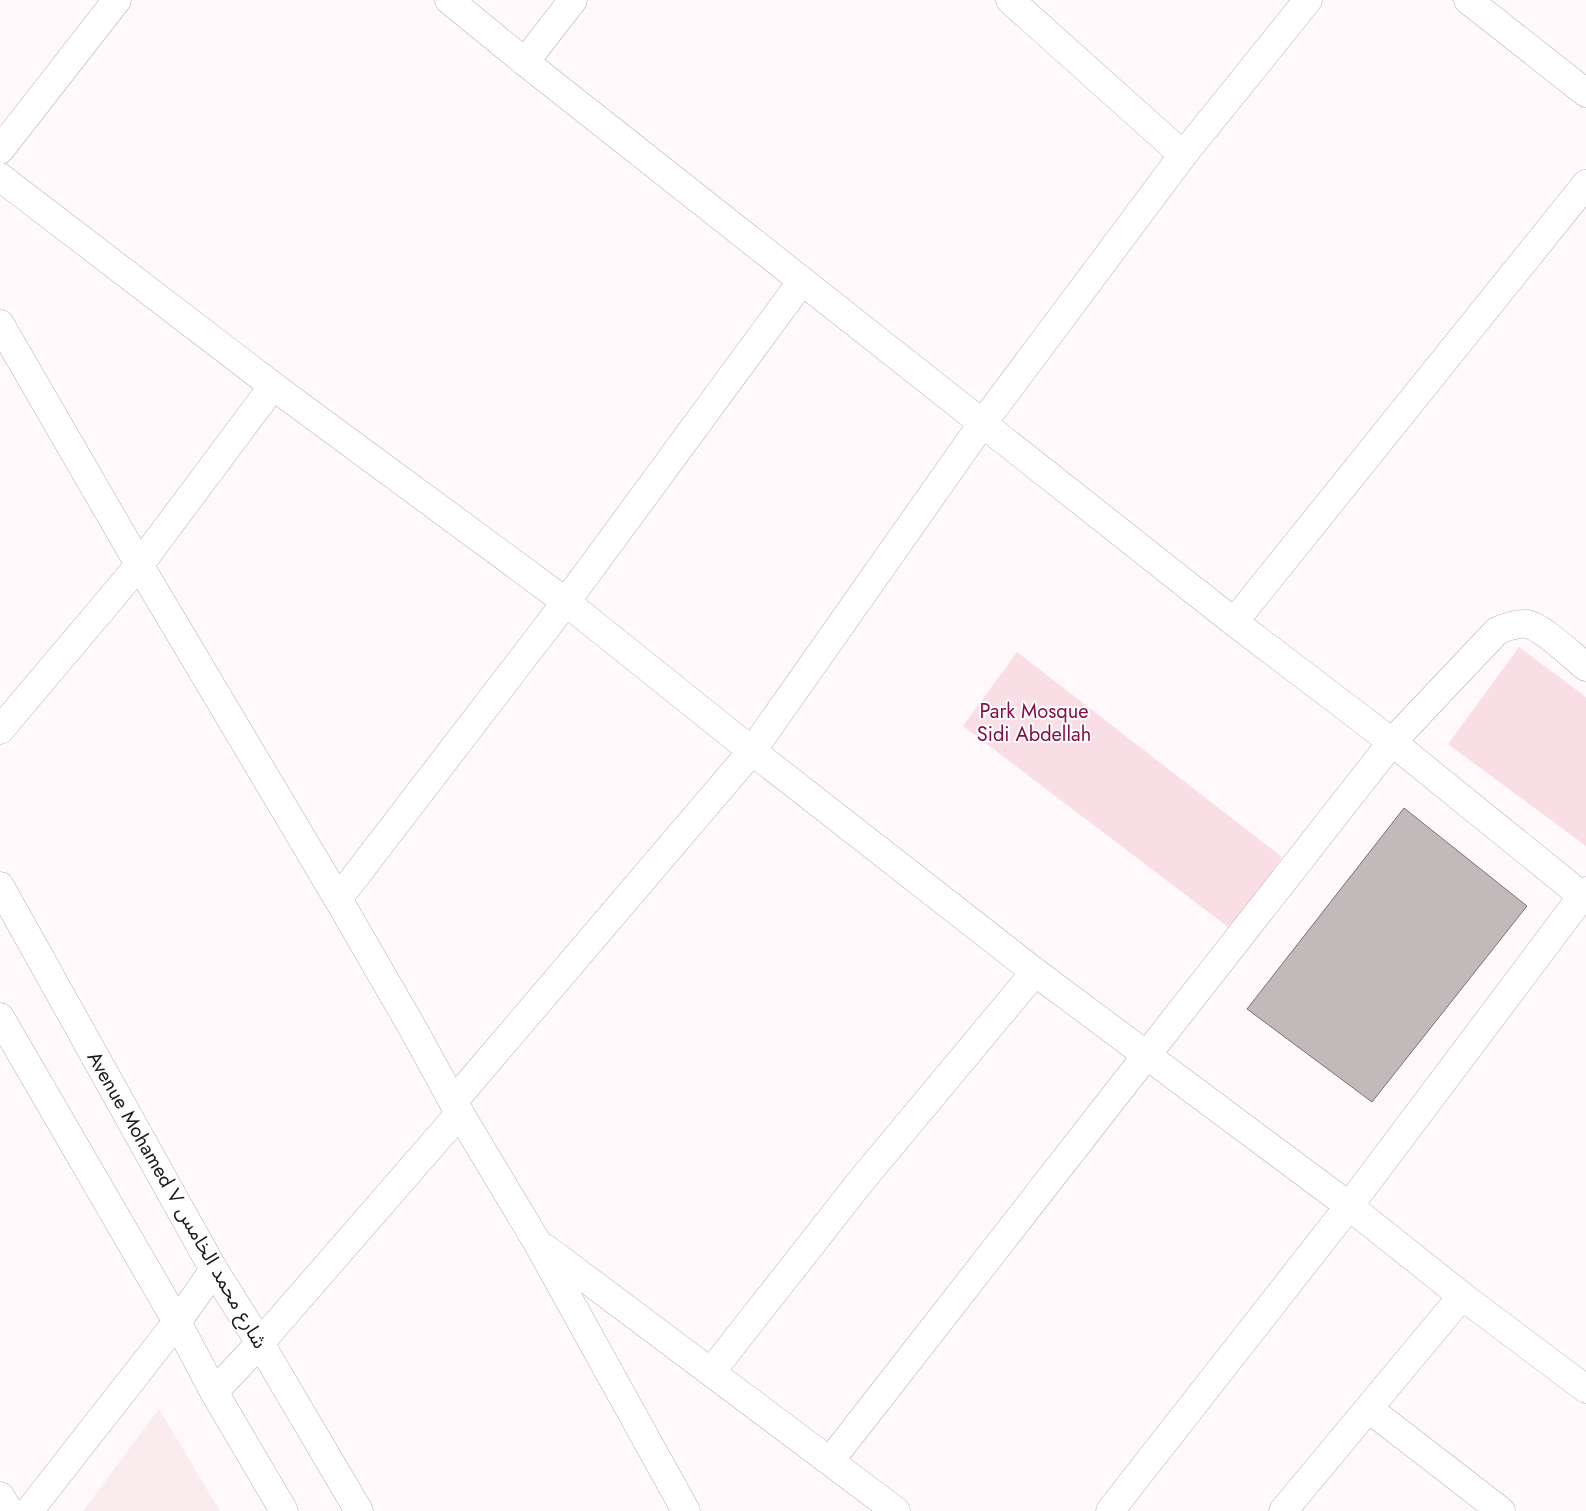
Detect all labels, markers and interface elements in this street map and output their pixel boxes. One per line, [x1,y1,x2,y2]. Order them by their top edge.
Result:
park label: Park Mosque Sidi Abdellah [977,697,1091,749]
street label: Avenue Mohamed V شارع محمد الخامس [80,1046,274,1354]

